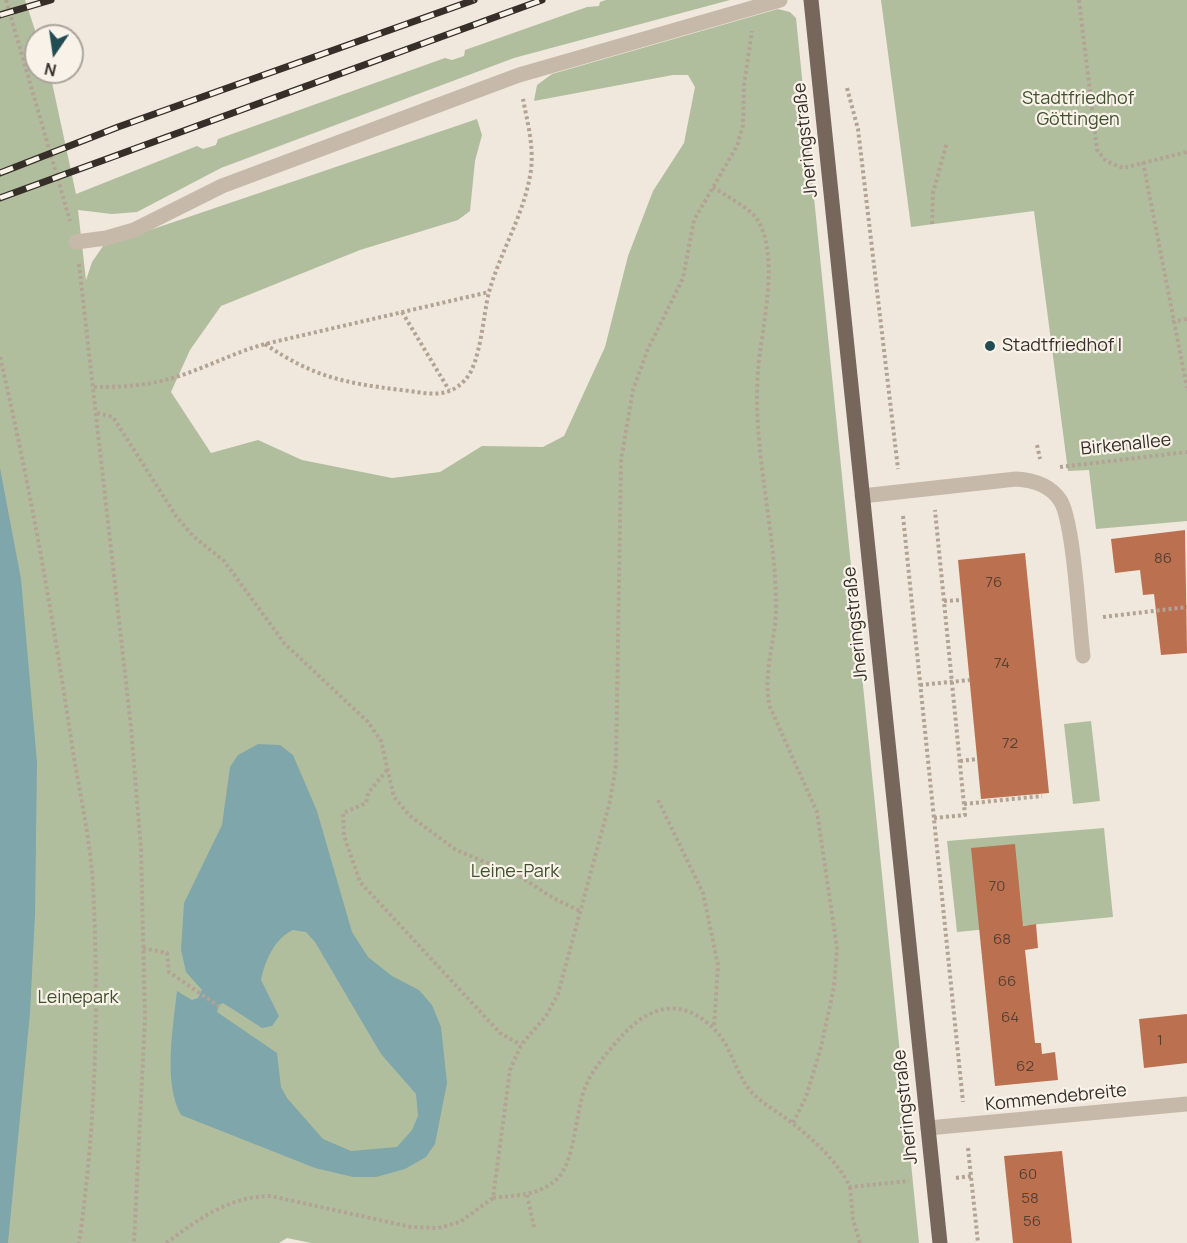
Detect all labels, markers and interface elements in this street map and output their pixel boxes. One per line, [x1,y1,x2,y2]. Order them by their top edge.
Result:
north arrow [24,24,84,84]
text: N [42,58,58,82]
street label: Jheringstraße [789,81,823,199]
park label: Stadtfriedhof Göttingen [1022,88,1134,130]
place label: Stadtfriedhof I [1002,335,1122,357]
marker: Stadtfriedhof I [983,339,997,353]
street label: Birkenallee [1080,430,1172,460]
house number: 86 [1154,550,1172,568]
street label: Jheringstraße [839,565,873,683]
house number: 76 [986,574,1002,592]
house number: 74 [994,655,1010,673]
house number: 72 [1002,735,1018,753]
park label: Leine-Park [471,861,559,883]
house number: 70 [989,878,1005,896]
house number: 68 [993,931,1011,949]
house number: 66 [998,973,1016,991]
park label: Leinepark [38,987,118,1009]
house number: 64 [1001,1009,1019,1027]
house number: 1 [1157,1032,1163,1050]
street label: Jheringstraße [889,1048,923,1166]
house number: 62 [1016,1058,1034,1076]
street label: Kommendebreite [984,1080,1128,1116]
house number: 60 [1019,1166,1037,1184]
house number: 58 [1021,1190,1039,1208]
house number: 56 [1023,1213,1041,1231]

